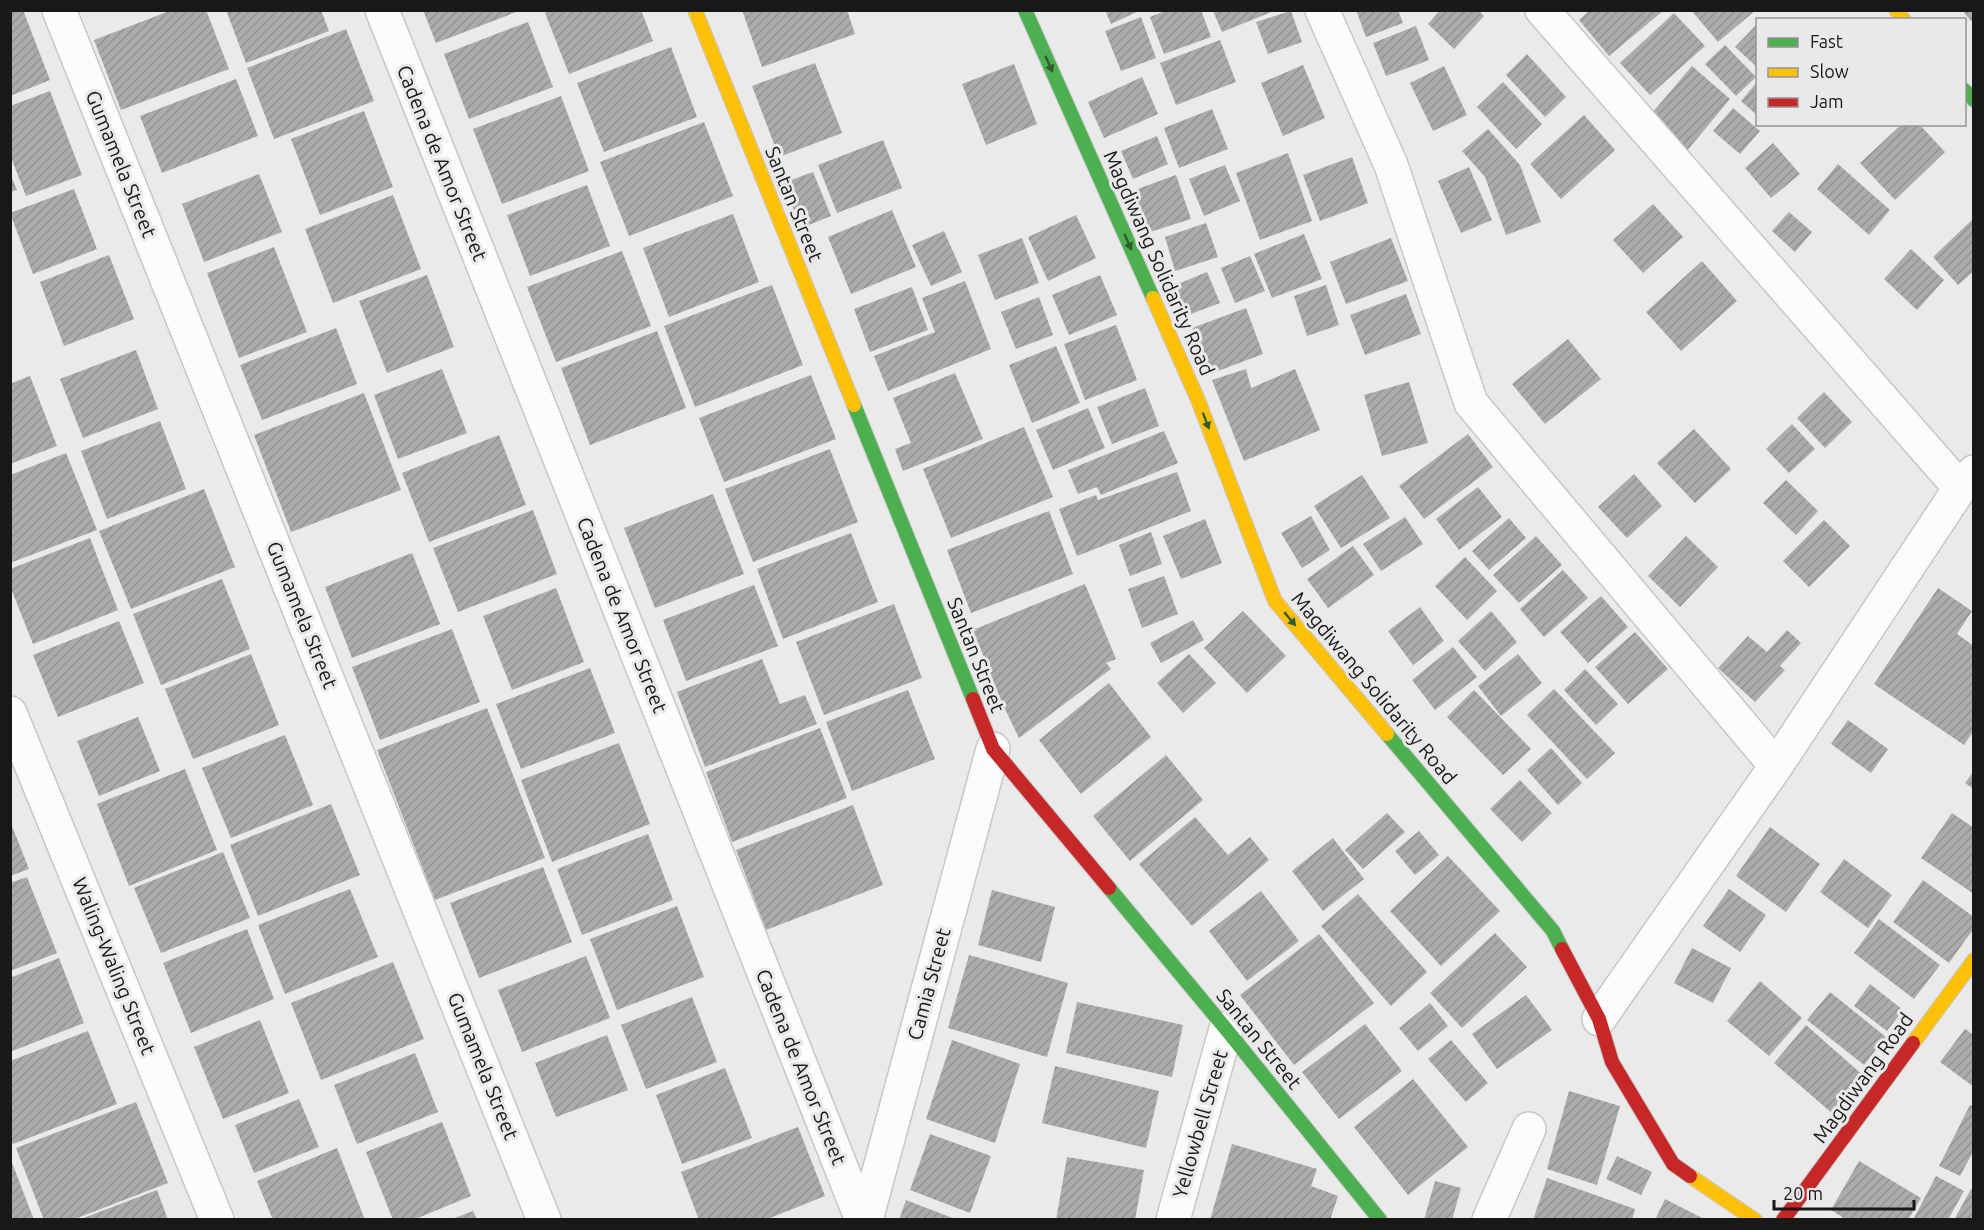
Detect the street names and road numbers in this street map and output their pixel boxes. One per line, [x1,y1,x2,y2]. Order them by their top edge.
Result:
street label: Cadena de Amor Street [393,62,492,264]
street label: Gumamela Street [81,87,161,241]
street label: Santan Street [761,143,828,265]
street label: Magdiwang Solidarity Road [1099,147,1220,379]
street label: Cadena de Amor Street [573,514,672,716]
street label: Gumamela Street [262,538,342,692]
street label: Magdiwang Solidarity Road [1287,587,1462,788]
street label: Santan Street [943,594,1010,716]
street label: Waling-Waling Street [68,874,161,1058]
street label: Camia Street [902,925,955,1043]
street label: Cadena de Amor Street [752,966,851,1168]
street label: Santan Street [1212,984,1307,1093]
street label: Gumamela Street [443,989,523,1143]
street label: Magdiwang Road [1808,1008,1917,1147]
street label: Yellowbell Street [1167,1047,1232,1201]

